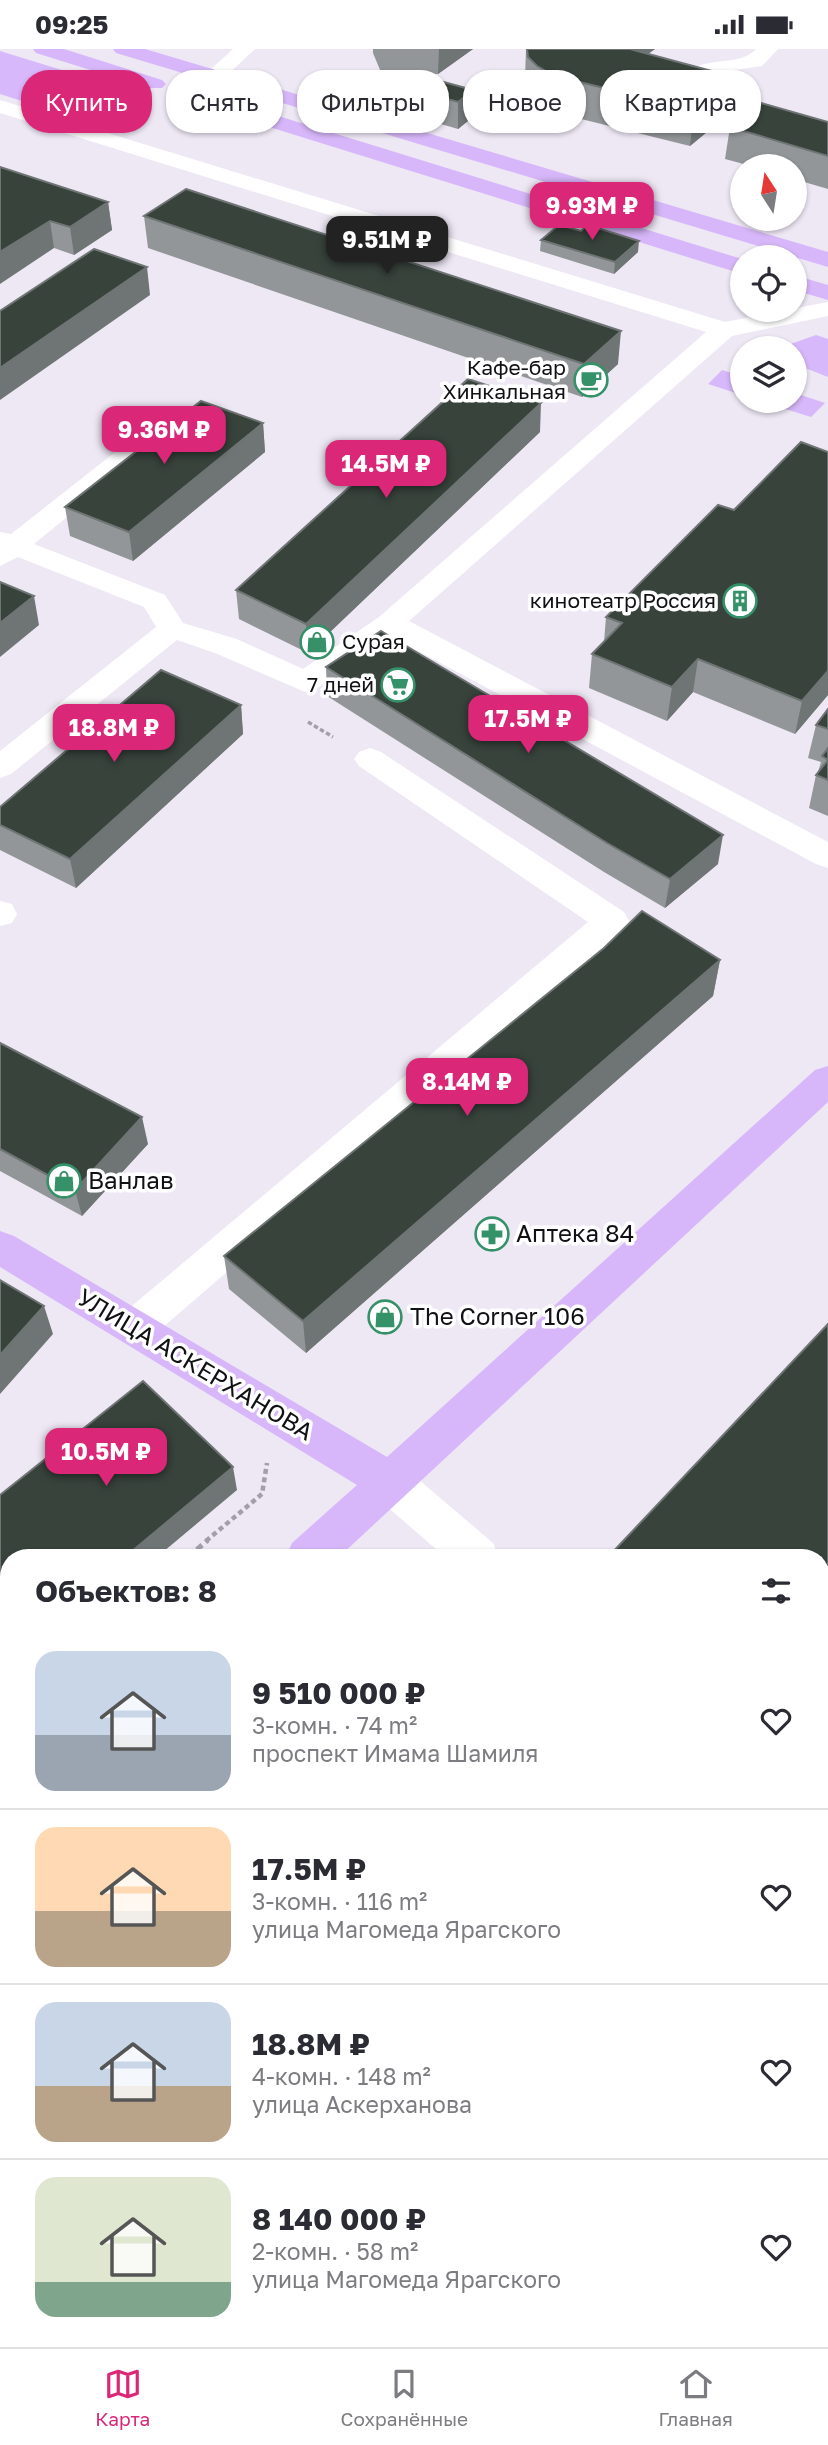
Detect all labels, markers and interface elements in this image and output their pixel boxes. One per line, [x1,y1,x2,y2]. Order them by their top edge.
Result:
text: 09:25 [35,9,108,40]
chip: Купить [21,70,152,133]
chip: Снять [166,70,283,133]
chip: Фильтры [297,70,449,133]
chip: Новое [463,70,586,133]
chip: Квартира [600,70,761,133]
north arrow [730,154,807,231]
map controls [730,154,807,413]
pin: 9.93M ₽ [527,183,657,242]
text: 9.93M ₽ [546,191,638,219]
pin: 9.51M ₽ [322,217,452,276]
text: 9.51M ₽ [342,225,432,253]
button: locate [730,245,807,322]
button: layers [730,336,807,413]
place label: Кафе-бар Хинкальная [443,354,566,404]
cafe icon: Кафе-бар Хинкальная [572,361,610,399]
pin: 9.36M ₽ [99,407,229,466]
text: 9.36M ₽ [118,415,210,443]
pin: 14.5M ₽ [321,441,451,500]
text: 14.5M ₽ [341,449,431,477]
building icon: кинотеатр Россия [721,582,759,620]
place label: кинотеатр Россия [530,587,716,613]
shop icon: Сурая [298,623,336,661]
place label: Сурая [342,628,405,654]
supermarket icon: 7 дней [379,666,417,704]
place label: 7 дней [307,671,374,697]
pin: 17.5M ₽ [463,695,593,755]
text: 17.5M ₽ [484,704,572,732]
pin: 18.8M ₽ [49,705,179,764]
text: 18.8M ₽ [69,713,159,741]
pin: 8.14M ₽ [402,1059,532,1118]
text: 8.14M ₽ [422,1067,512,1095]
shop icon: Ванлав [45,1162,83,1200]
place label: Ванлав [88,1165,173,1194]
pharmacy icon: Аптека 84 [473,1215,511,1253]
place label: Аптека 84 [516,1218,634,1247]
street label: УЛИЦА АСКЕРХАНОВА [73,1282,319,1446]
shop icon: The Corner 106 [366,1298,404,1336]
place label: The Corner 106 [410,1301,585,1330]
pin: 10.5M ₽ [41,1429,171,1488]
text: 10.5M ₽ [61,1437,151,1465]
icon: filters [757,1572,795,1610]
text: Объектов: 8 [35,1573,217,1609]
text: 9 510 000 ₽ [252,1675,426,1711]
icon: home [91,1679,175,1763]
icon: heart [757,1702,795,1740]
text: 3-комн. · 74 m² [252,1711,417,1739]
text: проспект Имама Шамиля [252,1739,538,1767]
text: 17.5M ₽ [252,1851,366,1887]
icon: home [91,1855,175,1939]
icon: heart [757,1878,795,1916]
text: 3-комн. · 116 m² [252,1887,427,1915]
text: улица Магомеда Ярагского [252,1915,561,1943]
text: 18.8M ₽ [252,2026,370,2062]
icon: home [91,2030,175,2114]
icon: heart [757,2053,795,2091]
text: 4-комн. · 148 m² [252,2062,431,2090]
text: улица Аскерханова [252,2090,472,2118]
text: 8 140 000 ₽ [252,2201,426,2237]
icon: home [91,2205,175,2289]
icon: heart [757,2228,795,2266]
text: 2-комн. · 58 m² [252,2237,418,2265]
text: улица Магомеда Ярагского [252,2265,561,2293]
tab: Карта [95,2365,150,2430]
tab: Сохранённые [341,2365,468,2430]
tab: Главная [658,2365,733,2430]

